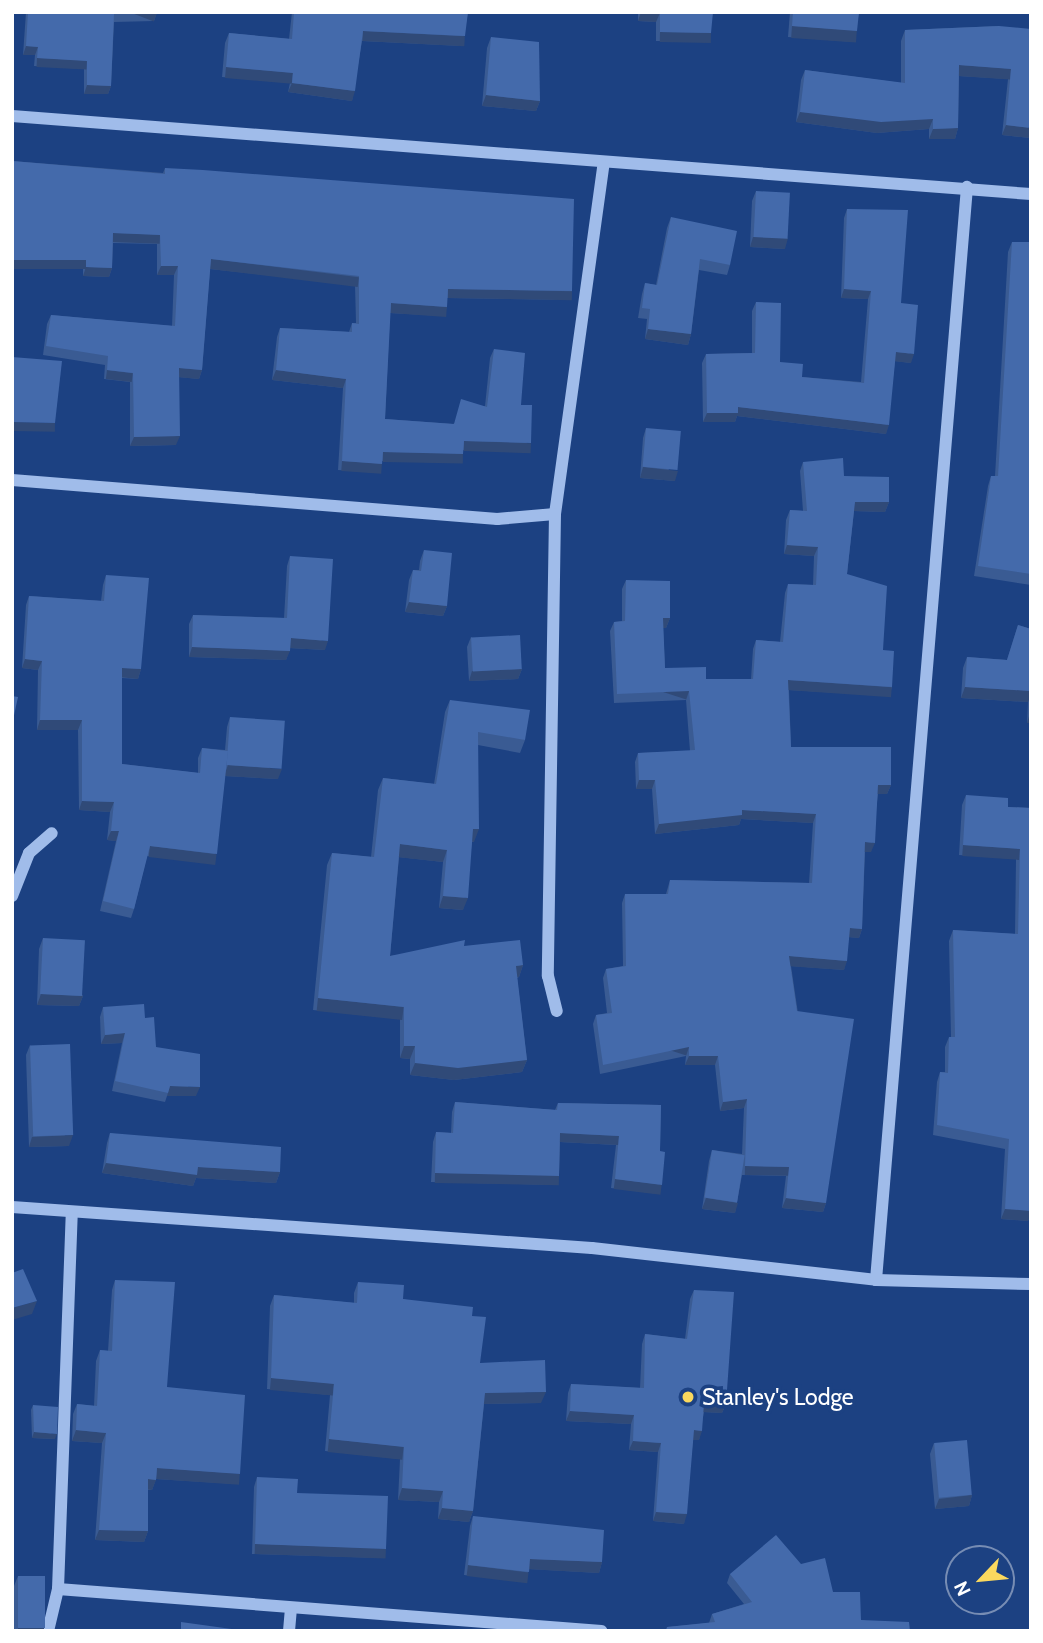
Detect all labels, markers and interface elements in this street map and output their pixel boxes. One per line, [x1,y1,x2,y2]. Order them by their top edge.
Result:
place label: Stanley's Lodge [702,1383,854,1411]
marker: Stanley's Lodge [680,1389,696,1405]
north arrow [945,1545,1015,1615]
text: N [949,1577,976,1600]

